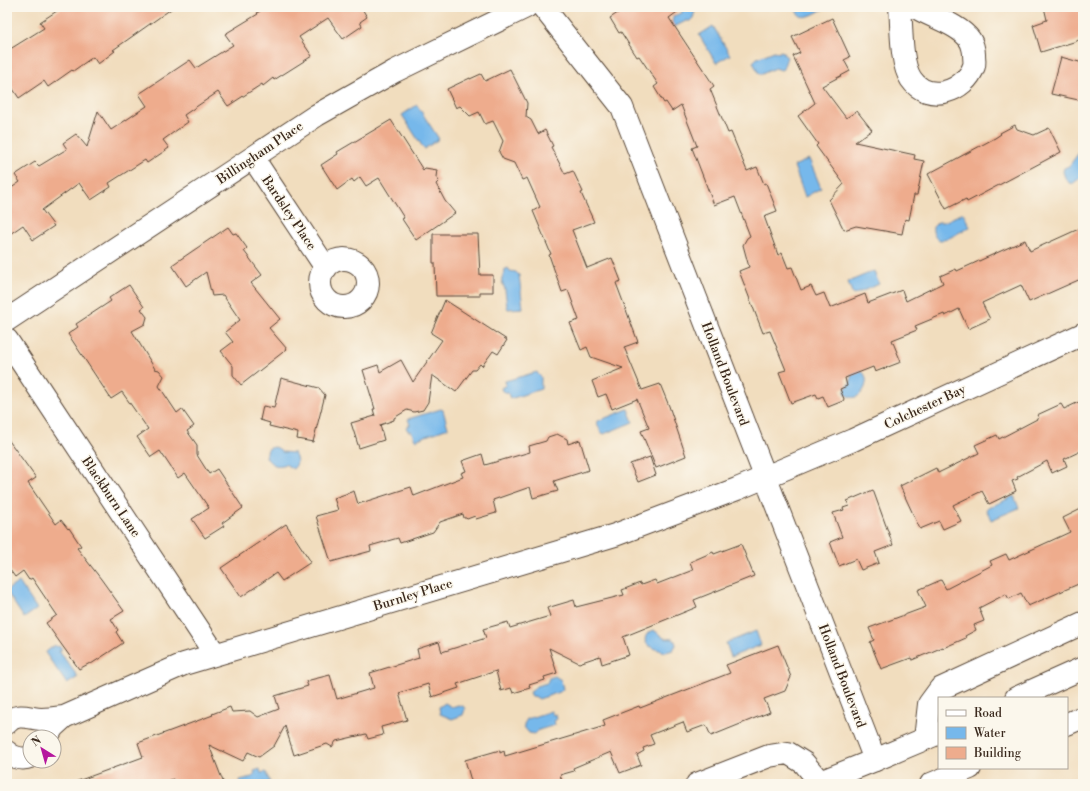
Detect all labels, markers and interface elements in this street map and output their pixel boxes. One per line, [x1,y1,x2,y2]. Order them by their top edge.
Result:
street label: Billingham Place [213,118,307,188]
street label: Bardsley Place [258,172,320,254]
street label: Holland Boulevard [698,320,752,429]
street label: Colchester Bay [882,381,969,433]
street label: Blackburn Lane [78,453,144,541]
street label: Burnley Place [371,575,455,615]
street label: Holland Boulevard [815,622,869,731]
legend [938,697,1068,769]
text: Road [974,706,1002,721]
text: Water [973,726,1006,741]
north arrow [22,729,62,769]
text: N [29,733,45,750]
text: Building [973,746,1022,761]

